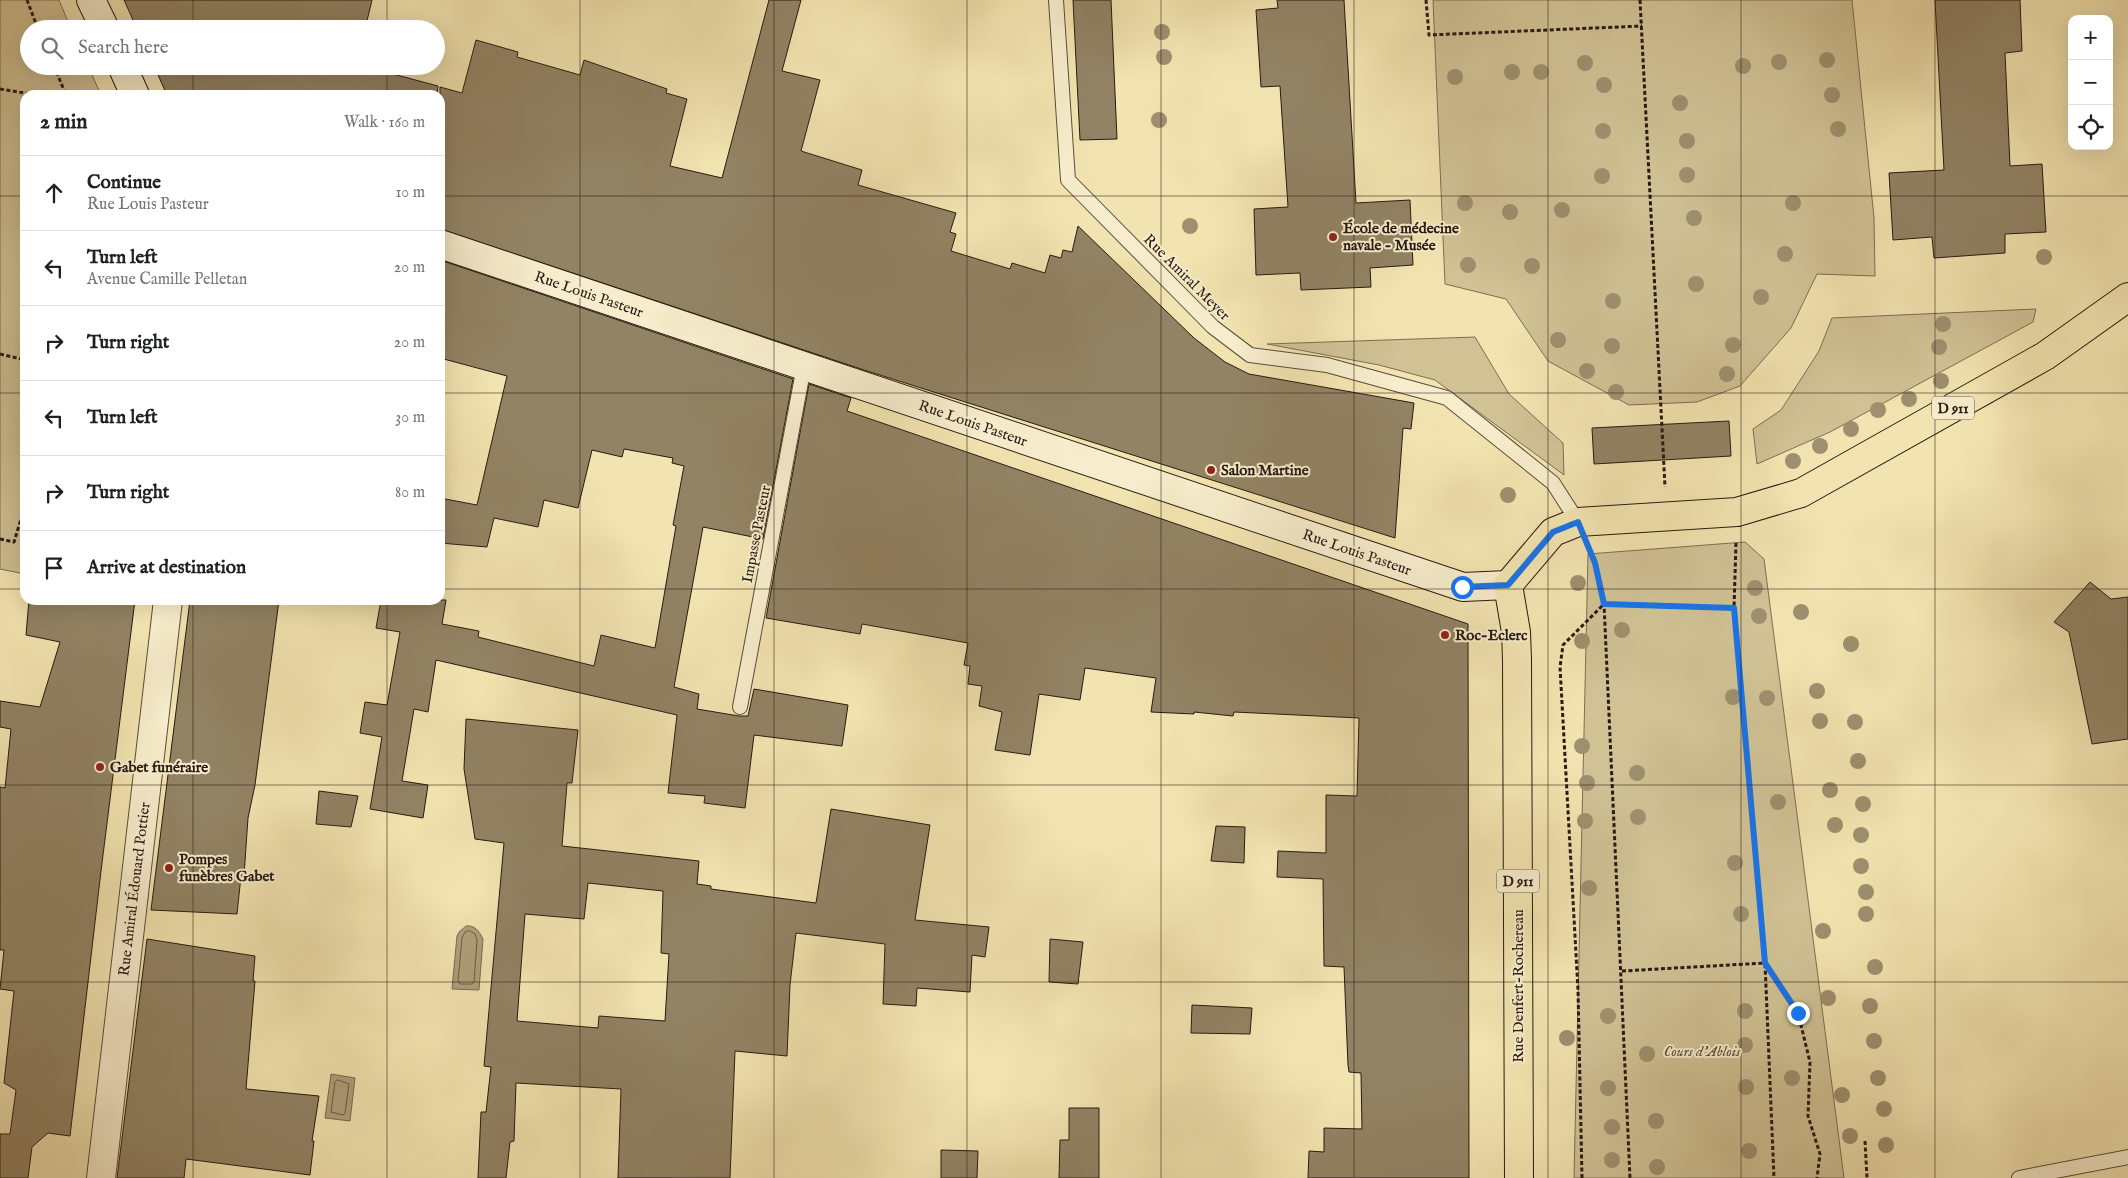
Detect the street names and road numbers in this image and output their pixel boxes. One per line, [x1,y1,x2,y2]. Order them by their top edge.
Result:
street label: Rue Amiral Meyer [1139,230,1234,325]
street label: Rue Louis Pasteur [532,267,646,322]
street label: Rue Louis Pasteur [916,396,1030,451]
road number: D 911 [1932,396,1974,419]
street label: Impasse Pasteur [738,483,775,585]
street label: Rue Louis Pasteur [1300,525,1414,580]
street label: Rue Amiral Édouard Pottier [114,801,155,977]
road number: D 911 [1497,869,1539,892]
street label: Rue Denfert-Rochereau [1509,909,1528,1063]

